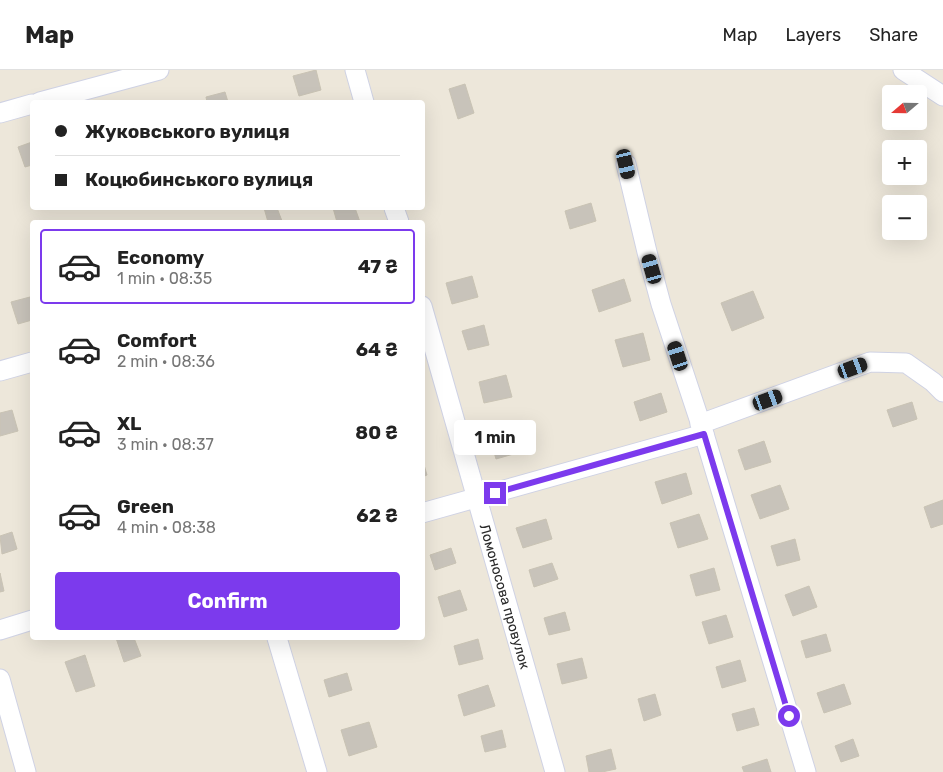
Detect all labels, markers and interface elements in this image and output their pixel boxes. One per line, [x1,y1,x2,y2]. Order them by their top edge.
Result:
text: Map [25,21,74,49]
text: Map [723,24,758,46]
text: Layers [786,24,841,46]
text: Share [869,24,918,46]
north arrow [882,85,928,130]
map controls [882,85,927,240]
text: Жуковського вулиця [85,120,290,143]
button: + [882,140,927,185]
car [615,148,636,180]
text: Коцюбинського вулиця [85,168,313,191]
button: − [882,195,927,240]
icon: car [57,244,102,289]
text: Economy [117,246,204,269]
car [640,253,663,285]
text: 47 ₴ [358,255,398,278]
text: 1 min · 08:35 [117,269,212,288]
icon: car [57,327,102,372]
text: Comfort [117,329,197,352]
text: 64 ₴ [356,338,398,361]
car [666,339,689,373]
text: 2 min · 08:36 [117,352,215,371]
car [836,356,869,380]
car [751,388,784,412]
icon: car [57,410,102,455]
text: XL [117,412,141,435]
callout: 1 min [454,420,536,456]
text: 80 ₴ [355,421,398,444]
text: 1 min [475,428,515,447]
text: 3 min · 08:37 [117,435,214,454]
route end [484,482,506,504]
icon: car [57,493,102,538]
text: Green [117,495,174,518]
text: 62 ₴ [356,504,398,527]
text: 4 min · 08:38 [117,518,216,537]
street label: Ломоносова провулок [476,522,533,672]
button: Confirm [55,572,400,630]
route start [778,705,800,727]

